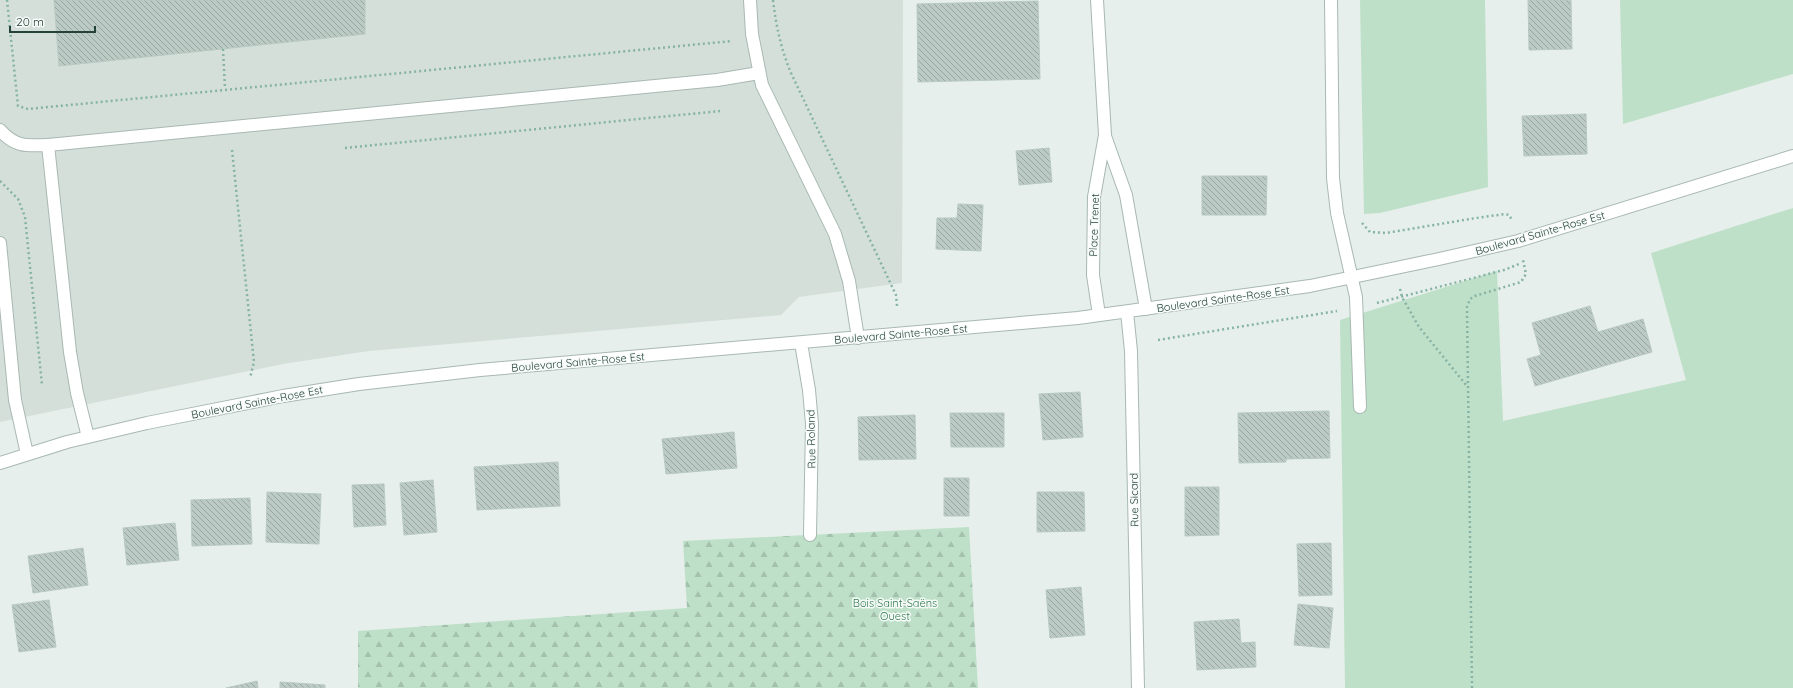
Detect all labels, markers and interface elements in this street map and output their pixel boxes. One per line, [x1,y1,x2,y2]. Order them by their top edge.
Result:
scale bar [10,8,95,34]
text: 20 m [16,14,44,29]
street label: Place Trenet [1086,193,1102,257]
street label: Boulevard Sainte-Rose Est [1474,208,1607,258]
street label: Boulevard Sainte-Rose Est [1156,283,1291,315]
street label: Boulevard Sainte-Rose Est [834,321,969,347]
street label: Boulevard Sainte-Rose Est [511,349,646,375]
street label: Boulevard Sainte-Rose Est [190,382,324,422]
street label: Rue Roland [803,409,819,469]
street label: Rue Sicard [1127,473,1141,527]
park label: Bois Saint-Saëns Ouest [853,596,937,623]

